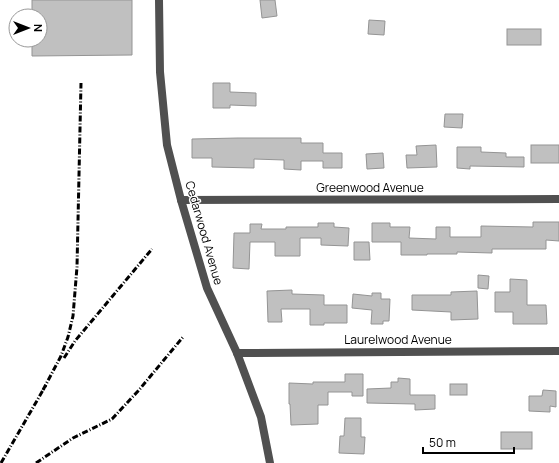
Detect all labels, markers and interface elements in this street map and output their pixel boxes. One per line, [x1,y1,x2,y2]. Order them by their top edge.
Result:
north arrow [8,8,48,48]
text: N [31,24,46,32]
street label: Cedarwood Avenue [181,179,227,287]
street label: Greenwood Avenue [316,179,424,196]
street label: Laurelwood Avenue [344,331,452,348]
scale bar [423,429,514,455]
text: 50 m [429,434,456,451]

